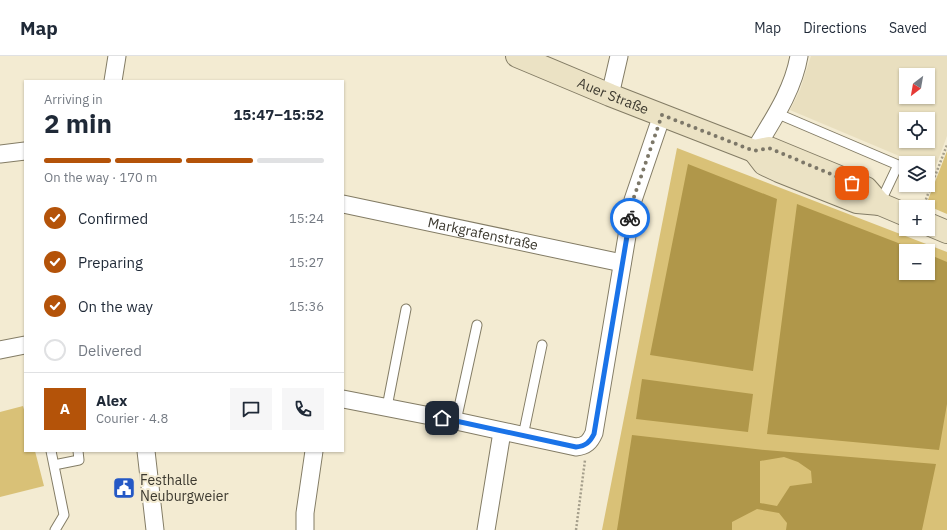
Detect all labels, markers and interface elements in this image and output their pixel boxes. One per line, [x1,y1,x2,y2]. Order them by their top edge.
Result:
text: Map [20,16,58,40]
text: Map [754,19,781,37]
text: Directions [803,19,867,37]
text: Saved [889,19,927,37]
north arrow [899,68,935,104]
map controls [899,68,935,280]
street label: Auer Straße [575,73,652,118]
text: Arriving in [44,91,103,108]
text: 15:47–15:52 [233,105,324,124]
text: 2 min [44,106,112,140]
button: locate [899,112,935,148]
button: layers [899,156,935,192]
pin [835,166,869,200]
text: On the way · 170 m [44,169,157,186]
icon: bag [841,172,863,194]
courier [610,198,650,238]
button: + [899,200,935,236]
icon: check [44,207,66,229]
icon: bike [619,207,641,229]
text: Confirmed [78,209,148,228]
text: 15:24 [289,210,324,227]
street label: Markgrafenstraße [426,213,540,254]
button: − [899,244,935,280]
icon: check [44,251,66,273]
text: Preparing [78,253,143,272]
text: 15:27 [289,254,324,271]
icon: check [44,295,66,317]
text: On the way [78,297,153,316]
text: 15:36 [289,298,324,315]
text: Delivered [78,341,142,360]
button: chat [230,388,272,430]
button: phone [282,388,324,430]
text: Alex [96,391,127,410]
text: A [60,399,70,418]
pin [425,401,459,435]
icon: home [431,407,453,429]
text: Courier · 4.8 [96,410,168,427]
place label: Festhalle Neuburgweier [140,471,229,505]
public building icon: Festhalle Neuburgweier [111,475,137,501]

